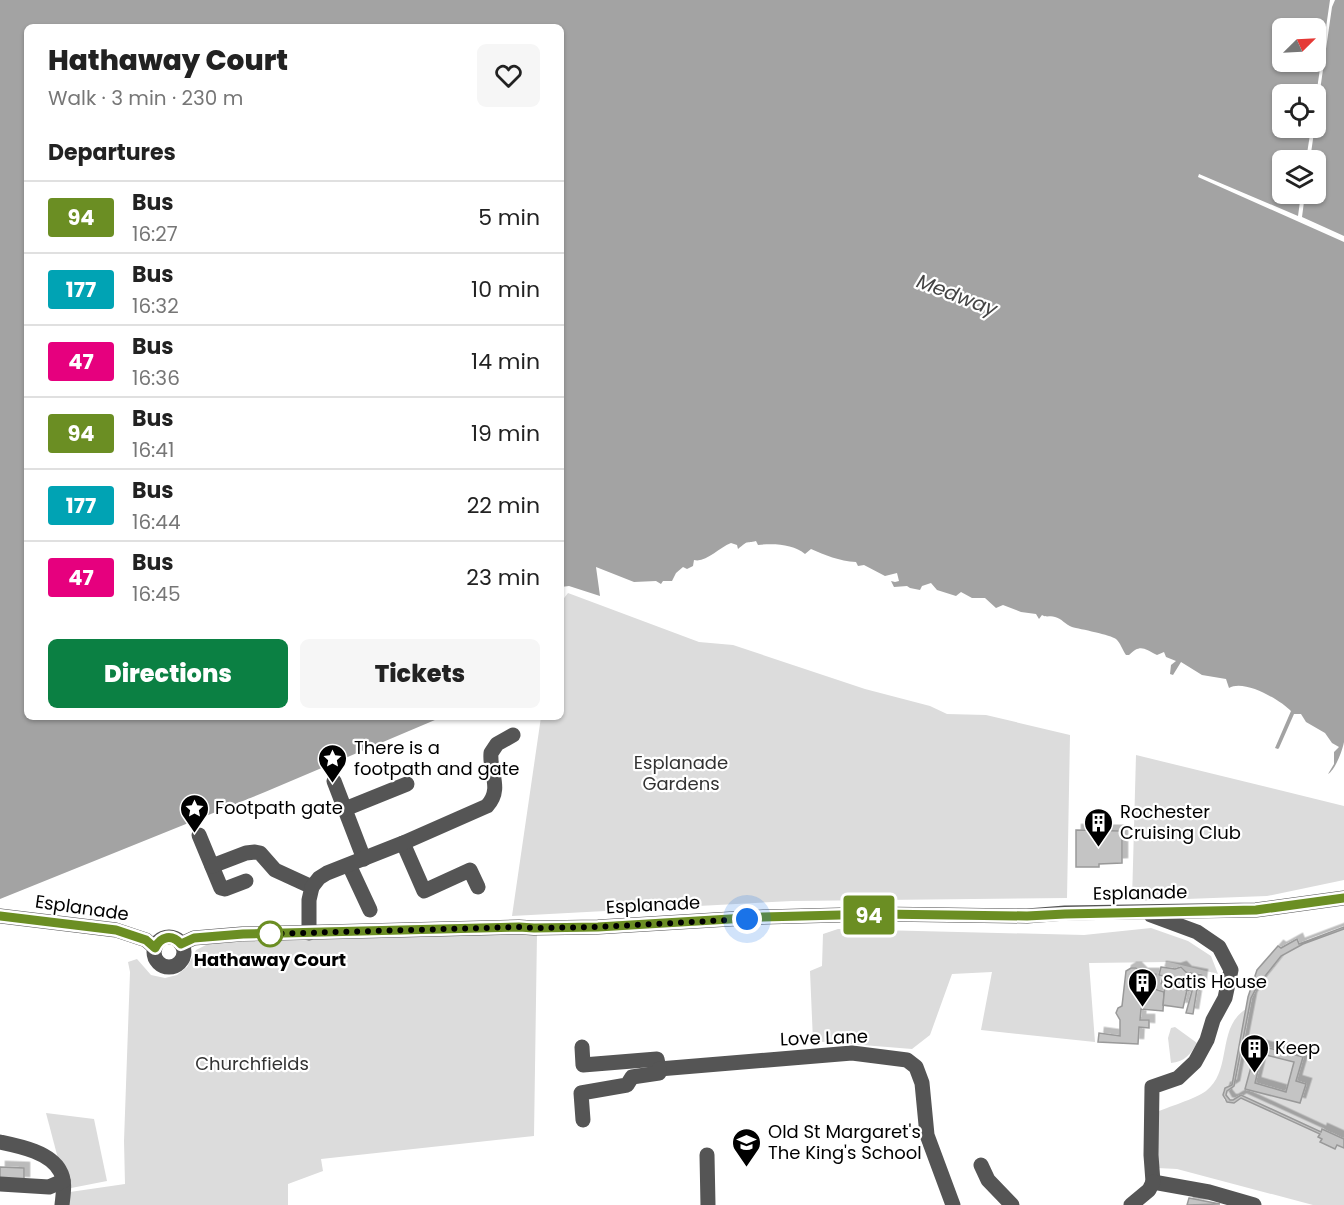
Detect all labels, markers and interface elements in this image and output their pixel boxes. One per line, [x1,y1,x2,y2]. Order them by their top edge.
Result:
north arrow [1272,18,1326,72]
map controls [1272,18,1326,204]
text: Hathaway Court [48,41,288,80]
button: heart [477,44,540,107]
text: Walk · 3 min · 230 m [48,84,243,112]
button: locate [1272,84,1326,138]
text: Departures [48,137,176,168]
button: layers [1272,150,1326,204]
text: Bus [132,187,174,218]
text: 5 min [478,202,540,233]
text: 94 [67,203,95,232]
text: 16:27 [132,220,178,248]
text: Bus [132,259,174,290]
water label: Medway [913,267,1002,323]
text: 10 min [471,274,540,305]
text: 177 [66,275,96,304]
text: 16:32 [132,292,179,320]
text: Bus [132,331,174,362]
text: 14 min [471,346,540,377]
text: 47 [68,347,94,376]
text: 16:36 [132,364,180,392]
text: Bus [132,403,174,434]
text: 19 min [471,418,540,449]
text: 94 [67,419,95,448]
text: 16:41 [132,436,174,464]
text: Bus [132,475,174,506]
text: 22 min [467,490,540,521]
text: 177 [66,491,96,520]
text: 16:44 [132,508,181,536]
text: Bus [132,547,174,578]
text: 23 min [466,562,540,593]
text: 47 [68,563,94,592]
text: 16:45 [132,580,181,608]
button: Directions [48,639,288,708]
button: Tickets [300,639,540,708]
place label: There is a footpath and gate [354,735,519,781]
place icon: There is a footpath and gate [317,742,349,784]
park label: Esplanade Gardens [634,750,728,796]
place icon: Footpath gate [178,792,210,834]
place label: Footpath gate [215,795,343,820]
place label: Rochester Cruising Club [1120,799,1241,845]
building icon: Rochester Cruising Club [1083,806,1115,848]
street label: Esplanade [1093,879,1187,906]
street label: Esplanade [34,889,131,926]
street label: Esplanade [605,890,701,919]
line badge: 94 [842,896,896,934]
text: 94 [855,901,883,930]
your location [732,904,762,934]
marker: Hathaway Court [257,921,283,947]
place label: Hathaway Court [194,947,346,972]
building icon: Satis House [1126,966,1158,1008]
place label: Satis House [1163,969,1267,994]
street label: Love Lane [780,1023,868,1052]
building icon: Keep [1238,1032,1270,1074]
place label: Keep [1275,1035,1320,1060]
park label: Churchfields [195,1051,309,1076]
place label: Old St Margaret's The King's School [768,1119,922,1165]
school or university icon: Old St Margaret's The King's School [731,1126,763,1168]

